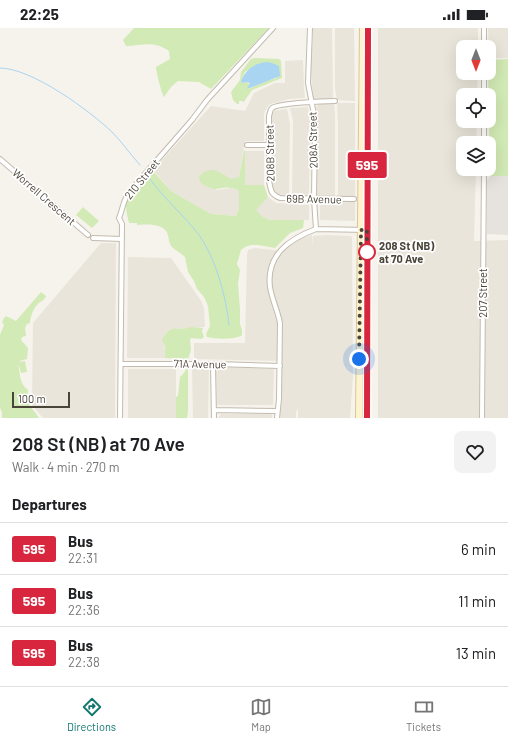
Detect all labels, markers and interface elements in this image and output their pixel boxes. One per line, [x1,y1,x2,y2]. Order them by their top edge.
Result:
text: 22:25 [20,5,59,23]
north arrow [456,40,496,80]
map controls [456,40,496,176]
button: locate [456,88,496,128]
street label: 208A Street [306,112,319,168]
street label: 208B Street [263,124,276,182]
button: layers [456,136,496,176]
line badge: 595 [344,152,390,178]
street label: 210 Street [121,156,162,201]
text: 595 [356,156,378,173]
street label: Worrell Crescent [10,166,79,228]
street label: 69B Avenue [286,192,342,205]
place label: 208 St (NB) at 70 Ave [379,239,434,265]
marker: 208 St (NB) at 70 Ave [358,243,376,261]
street label: 207 Street [476,268,489,318]
your location [349,349,369,369]
street label: 71A Avenue [173,357,227,370]
scale bar [12,390,70,409]
text: 100 m [18,392,46,405]
button: heart [454,431,496,473]
text: 208 St (NB) at 70 Ave [12,432,185,455]
text: Walk · 4 min · 270 m [12,459,119,475]
text: Departures [12,495,87,513]
text: Bus [68,532,93,550]
text: 595 [23,540,45,557]
text: 6 min [461,540,496,558]
text: 22:31 [68,550,98,566]
text: Bus [68,584,93,602]
text: 595 [23,592,45,609]
text: 11 min [458,592,496,610]
text: 22:36 [68,602,100,618]
text: Bus [68,636,93,654]
text: 595 [23,644,45,661]
text: 13 min [456,644,496,662]
text: 22:38 [68,654,100,670]
tab: Directions [67,696,116,733]
tab: Map [250,696,272,733]
tab: Tickets [406,696,441,733]

